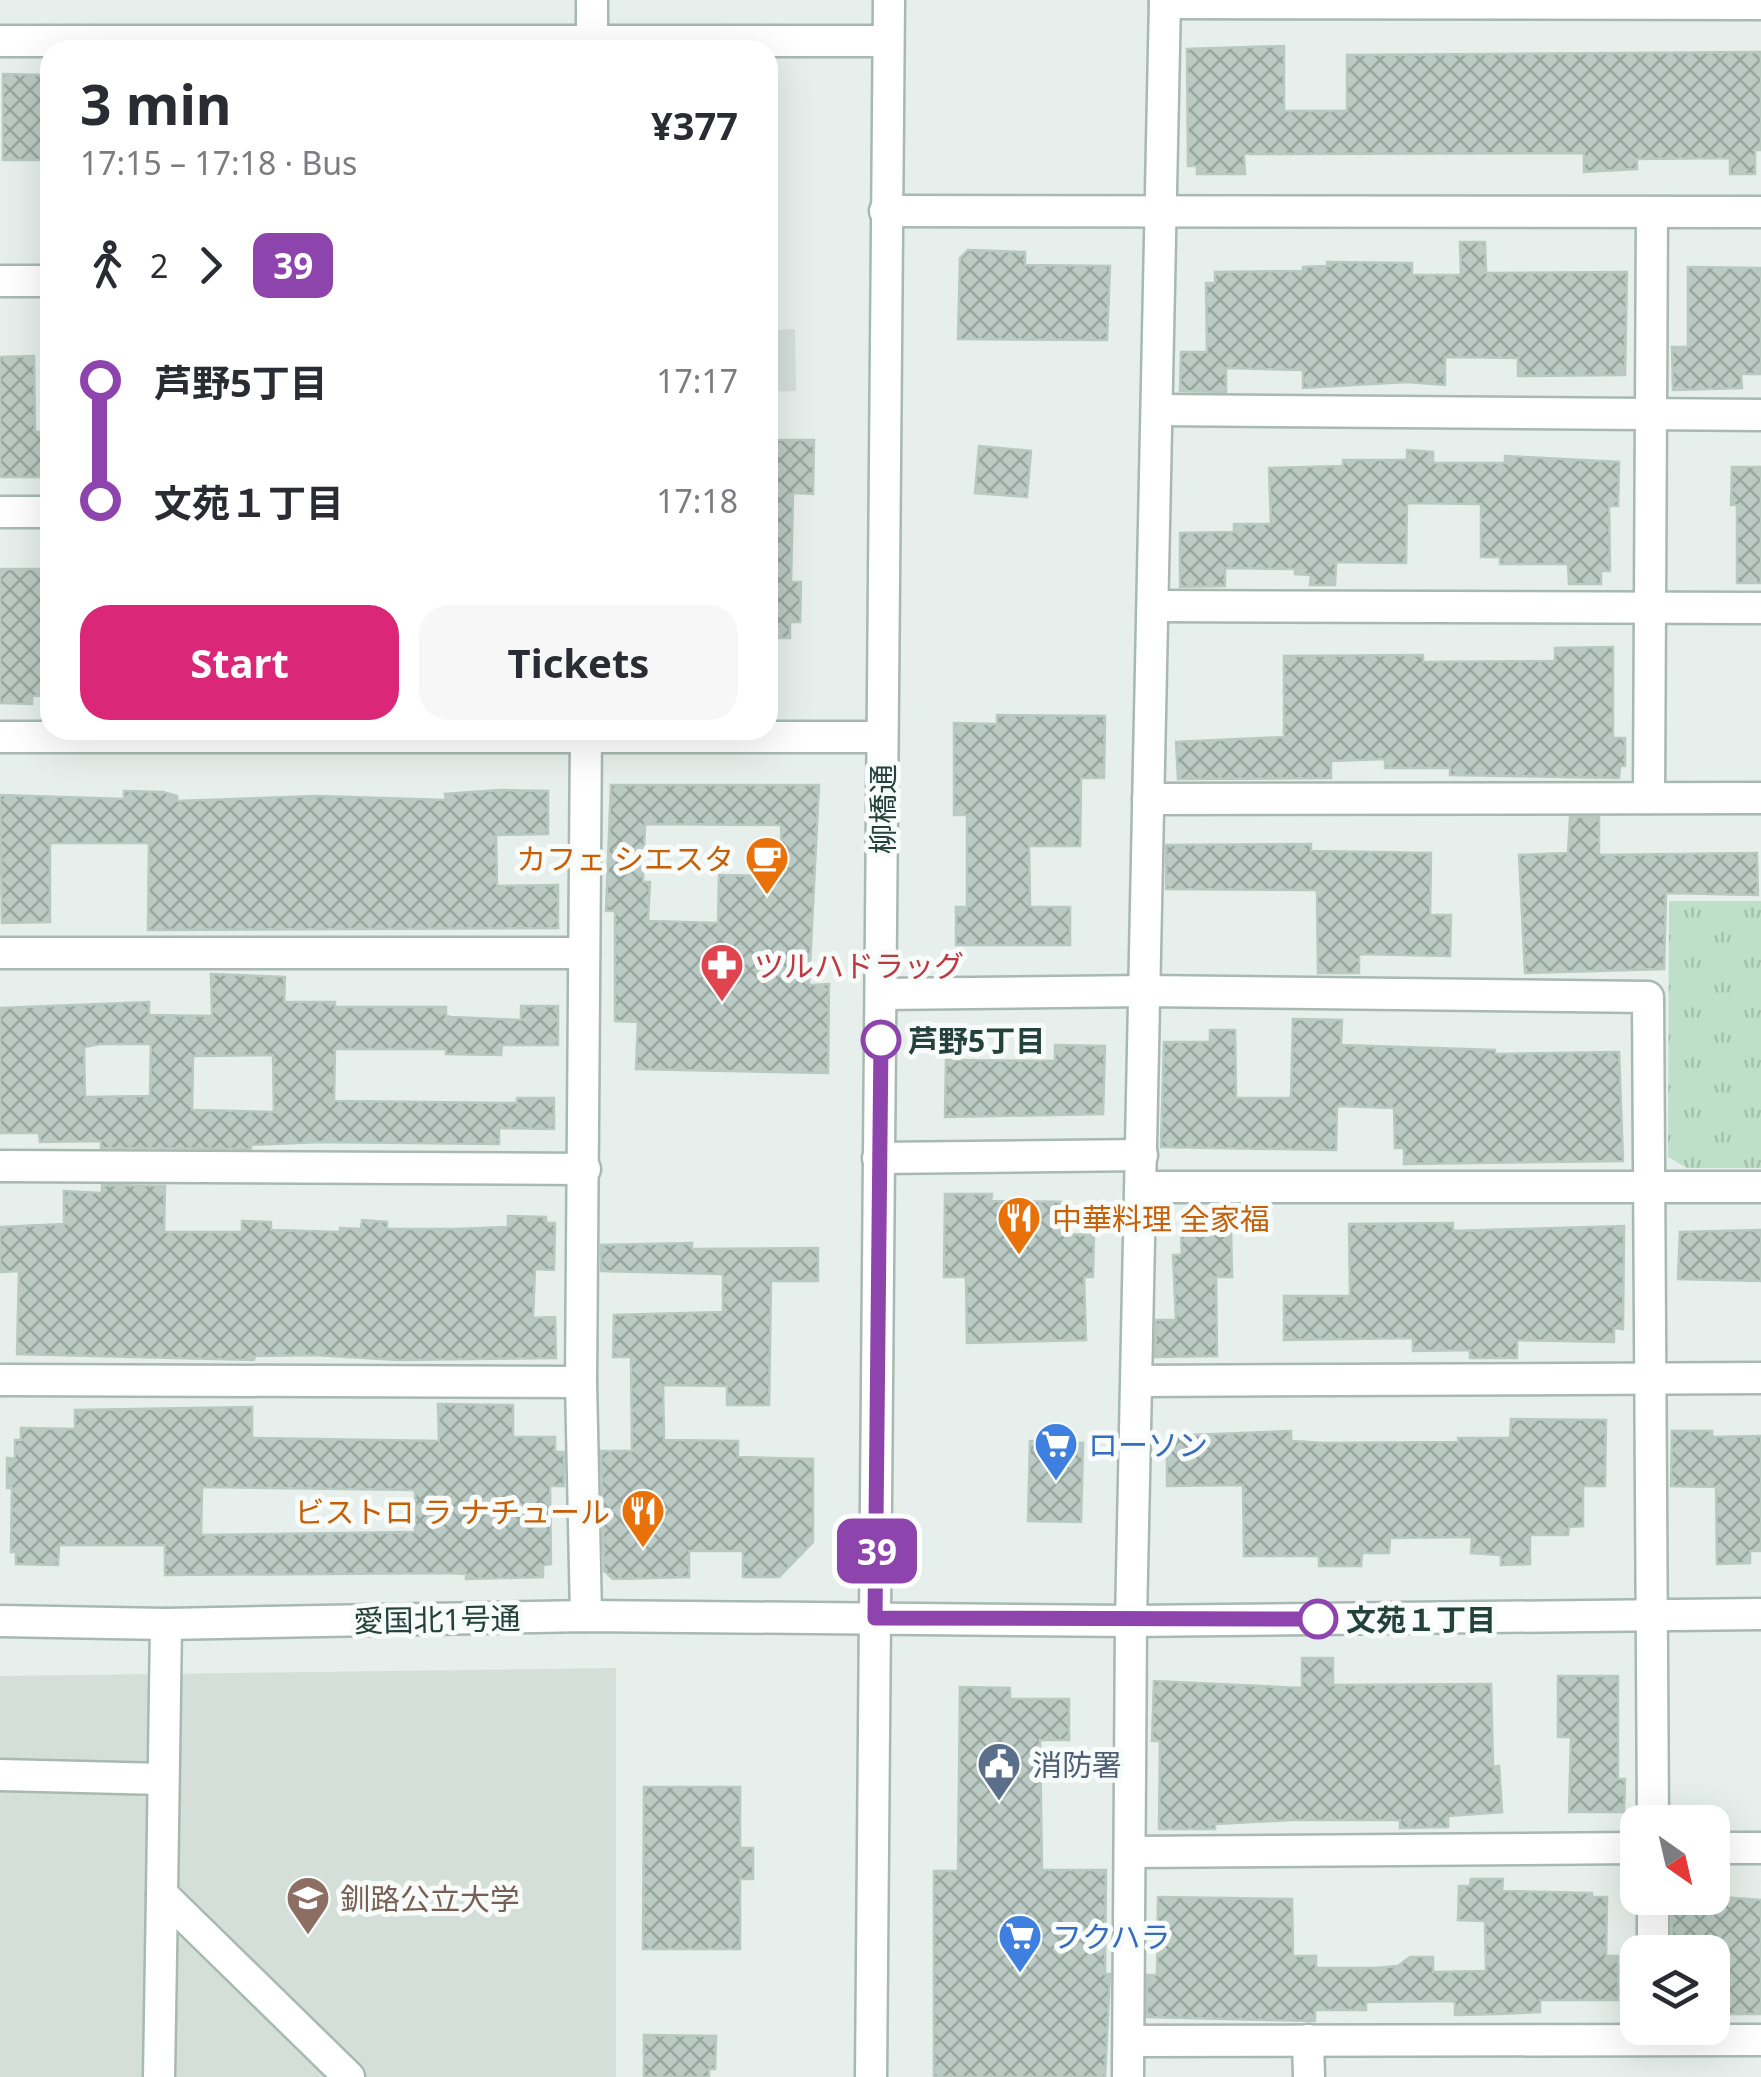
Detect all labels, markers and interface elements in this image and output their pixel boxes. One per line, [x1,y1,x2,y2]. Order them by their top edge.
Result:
text: 3 min [80,66,232,141]
text: ¥377 [651,99,738,151]
text: 17:15 – 17:18 · Bus [80,141,357,184]
icon: walk [80,238,135,293]
icon: forward [183,238,238,293]
text: 39 [273,242,313,289]
text: 2 [150,244,168,287]
text: 芦野5丁目 [154,356,328,408]
text: 17:17 [656,359,738,402]
text: 文苑１丁目 [154,476,344,528]
text: 17:18 [656,479,738,522]
button: Start [80,605,399,720]
button: Tickets [419,605,738,720]
street label: 柳橋通 [862,764,903,854]
cafe icon: カフェ シエスタ [744,835,790,896]
place label: カフェ シエスタ [516,838,734,879]
pharmacy icon: ツルハドラッグ [699,942,745,1003]
place label: ツルハドラッグ [754,945,964,986]
place label: 芦野5丁目 [908,1020,1045,1061]
marker: 芦野5丁目 [862,1021,900,1059]
restaurant icon: 中華料理 全家福 [996,1195,1042,1256]
place label: 中華料理 全家福 [1052,1198,1270,1239]
supermarket icon: ローソン [1033,1421,1079,1482]
place label: ローソン [1088,1424,1208,1465]
restaurant icon: ビストロ ラ ナチュール [620,1488,666,1549]
place label: ビストロ ラ ナチュール [294,1491,610,1532]
line badge: 39 [832,1518,922,1584]
text: 39 [857,1528,897,1575]
street label: 愛国北1号通 [353,1597,521,1641]
place label: 文苑１丁目 [1346,1599,1496,1640]
marker: 文苑１丁目 [1299,1600,1337,1638]
public building icon: 消防署 [976,1741,1022,1802]
place label: 消防署 [1032,1744,1122,1785]
north arrow [1620,1805,1730,1915]
map controls [1620,1805,1730,2045]
school or university icon: 釧路公立大学 [285,1875,331,1936]
place label: 釧路公立大学 [340,1878,520,1919]
supermarket icon: フクハラ [997,1913,1043,1974]
place label: フクハラ [1052,1916,1171,1957]
button: layers [1620,1935,1730,2045]

